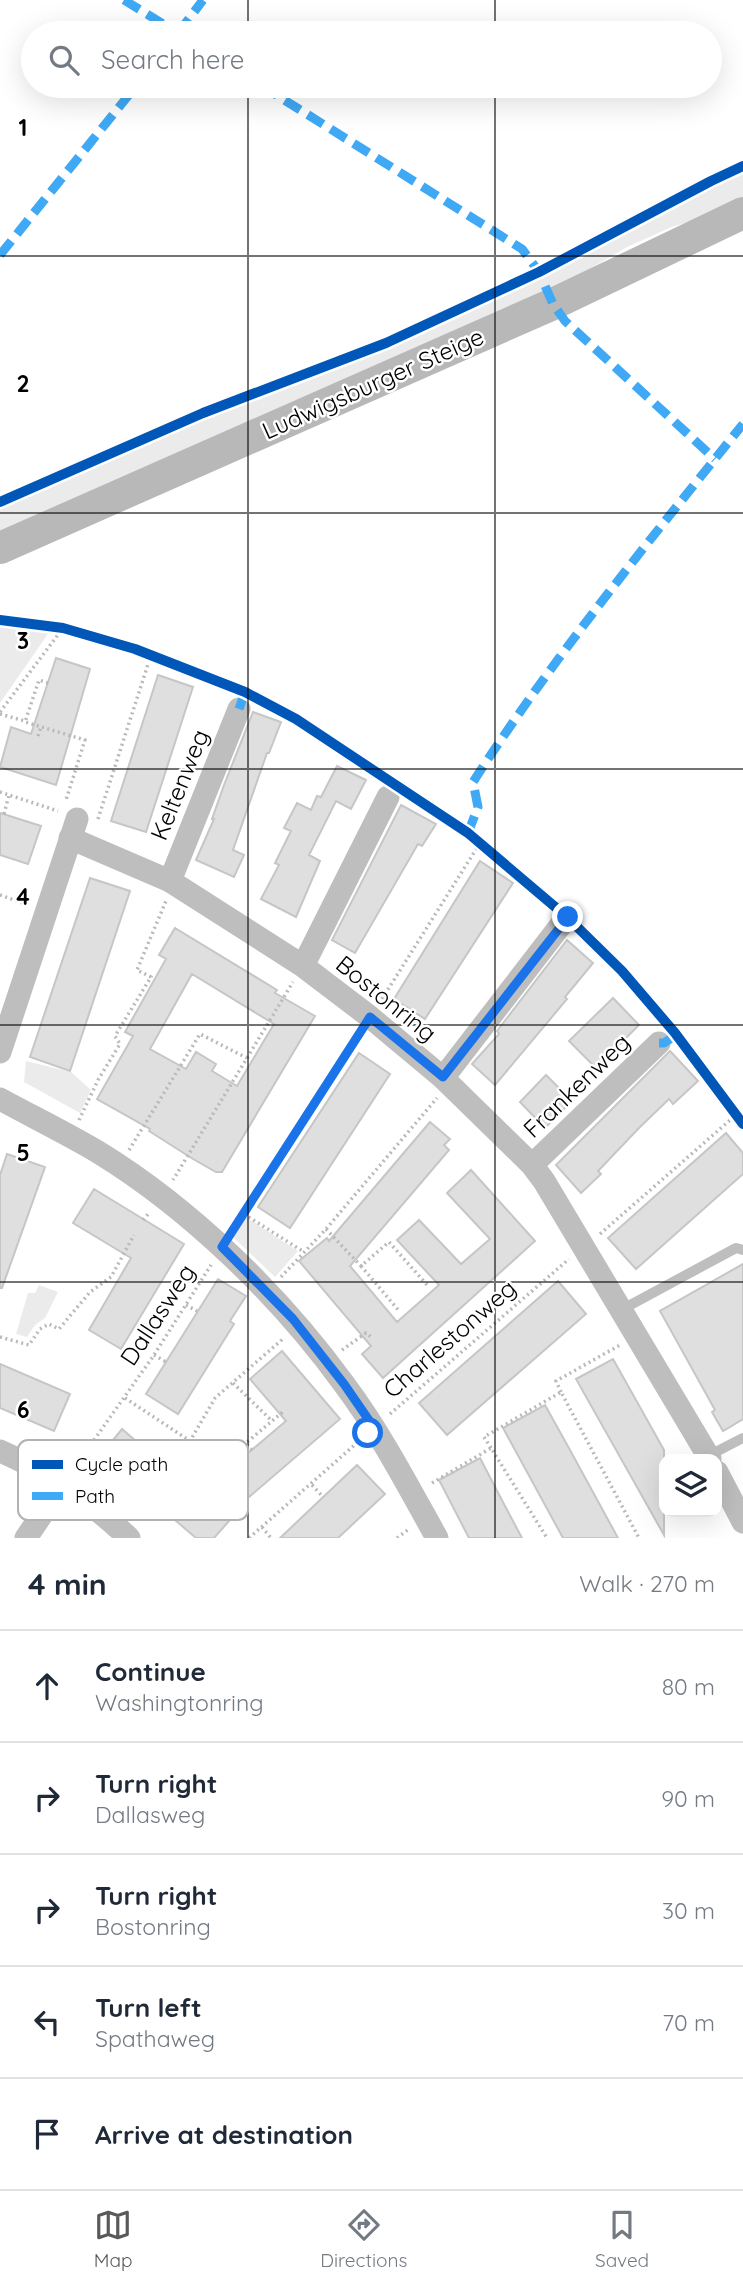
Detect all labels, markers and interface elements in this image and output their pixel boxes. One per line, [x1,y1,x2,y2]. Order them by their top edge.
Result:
search box [21,21,722,98]
icon: search [45,41,83,79]
text: Search here [101,43,245,76]
text: 1 [19,113,27,142]
street label: Ludwigsburger Steige [257,321,488,445]
text: 2 [16,369,30,398]
text: 3 [17,626,29,655]
street label: Keltenweg [143,725,215,844]
text: 4 [16,882,30,911]
route end [552,901,583,932]
street label: Bostonring [330,949,443,1048]
street label: Frankenweg [517,1027,636,1144]
text: 5 [16,1138,30,1167]
street label: Dallasweg [113,1258,201,1371]
street label: Charlestonweg [377,1272,522,1404]
text: 6 [17,1395,29,1424]
route start [352,1417,383,1448]
legend [18,1440,248,1520]
text: Cycle path [75,1452,168,1476]
map controls [659,1454,722,1517]
button: layers [659,1454,722,1517]
text: Path [75,1484,115,1508]
text: 4 min [28,1565,107,1603]
text: Walk · 270 m [579,1569,715,1598]
text: Continue [95,1655,206,1688]
icon: ahead [28,1667,66,1705]
text: 80 m [662,1672,715,1701]
text: Washingtonring [95,1688,264,1717]
text: Turn right [95,1767,217,1800]
icon: right [28,1779,66,1817]
text: 90 m [661,1784,715,1813]
text: Dallasweg [95,1800,205,1829]
text: Turn right [95,1879,217,1912]
icon: right [28,1891,66,1929]
text: 30 m [662,1896,715,1925]
text: Bostonring [95,1912,211,1941]
text: Turn left [95,1991,202,2024]
icon: left [28,2003,66,2041]
text: 70 m [662,2008,715,2037]
text: Spathaweg [95,2024,215,2053]
icon: arrive [28,2115,66,2153]
text: Arrive at destination [95,2118,353,2151]
tab: Map [94,2206,133,2272]
tab: Directions [320,2206,407,2272]
tab: Saved [595,2206,649,2272]

